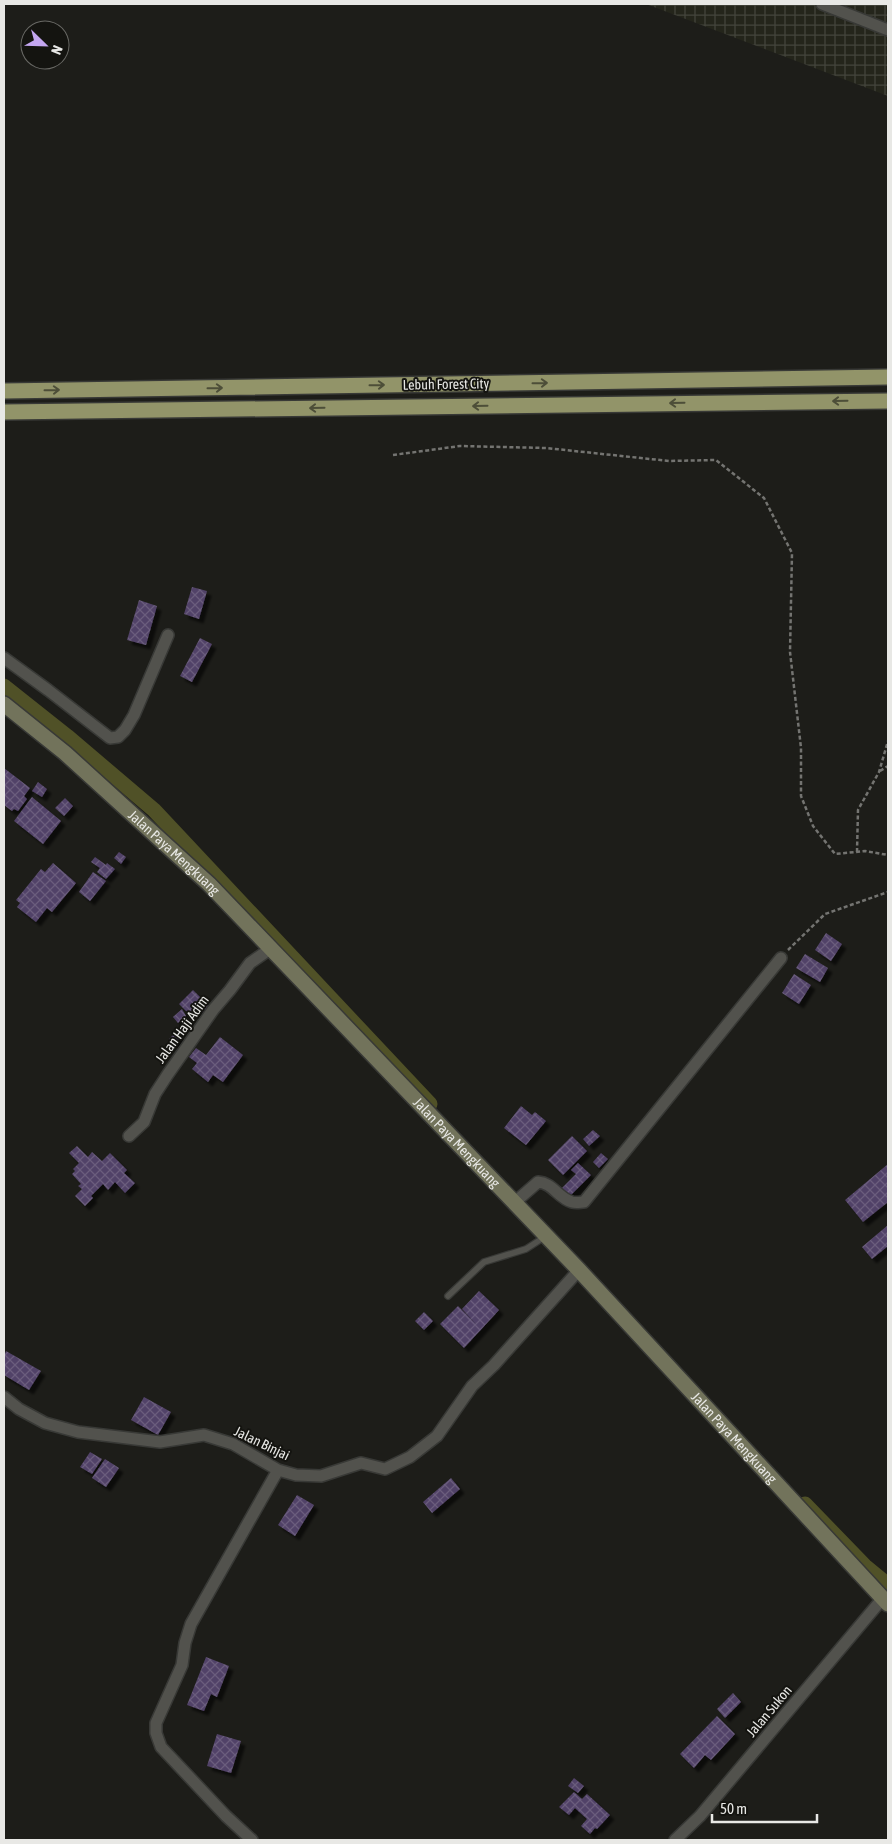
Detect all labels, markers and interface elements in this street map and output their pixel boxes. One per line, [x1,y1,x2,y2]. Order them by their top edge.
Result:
north arrow [20,20,70,70]
text: N [48,43,66,57]
street label: Lebuh Forest City [403,375,490,393]
one-way arrow [532,378,548,388]
one-way arrow [369,380,385,390]
one-way arrow [206,383,223,393]
one-way arrow [44,385,60,395]
one-way arrow [832,397,848,406]
one-way arrow [669,399,685,408]
one-way arrow [472,401,488,411]
one-way arrow [309,403,326,413]
street label: Jalan Paya Mengkuang [125,807,223,898]
street label: Jalan Haji Adim [152,992,212,1066]
street label: Jalan Paya Mengkuang [410,1094,503,1191]
street label: Jalan Paya Mengkuang [688,1389,780,1486]
street label: Jalan Binjai [232,1423,292,1463]
street label: Jalan Sukon [743,1682,795,1740]
scale bar [712,1792,817,1824]
text: 50 m [720,1800,747,1817]

